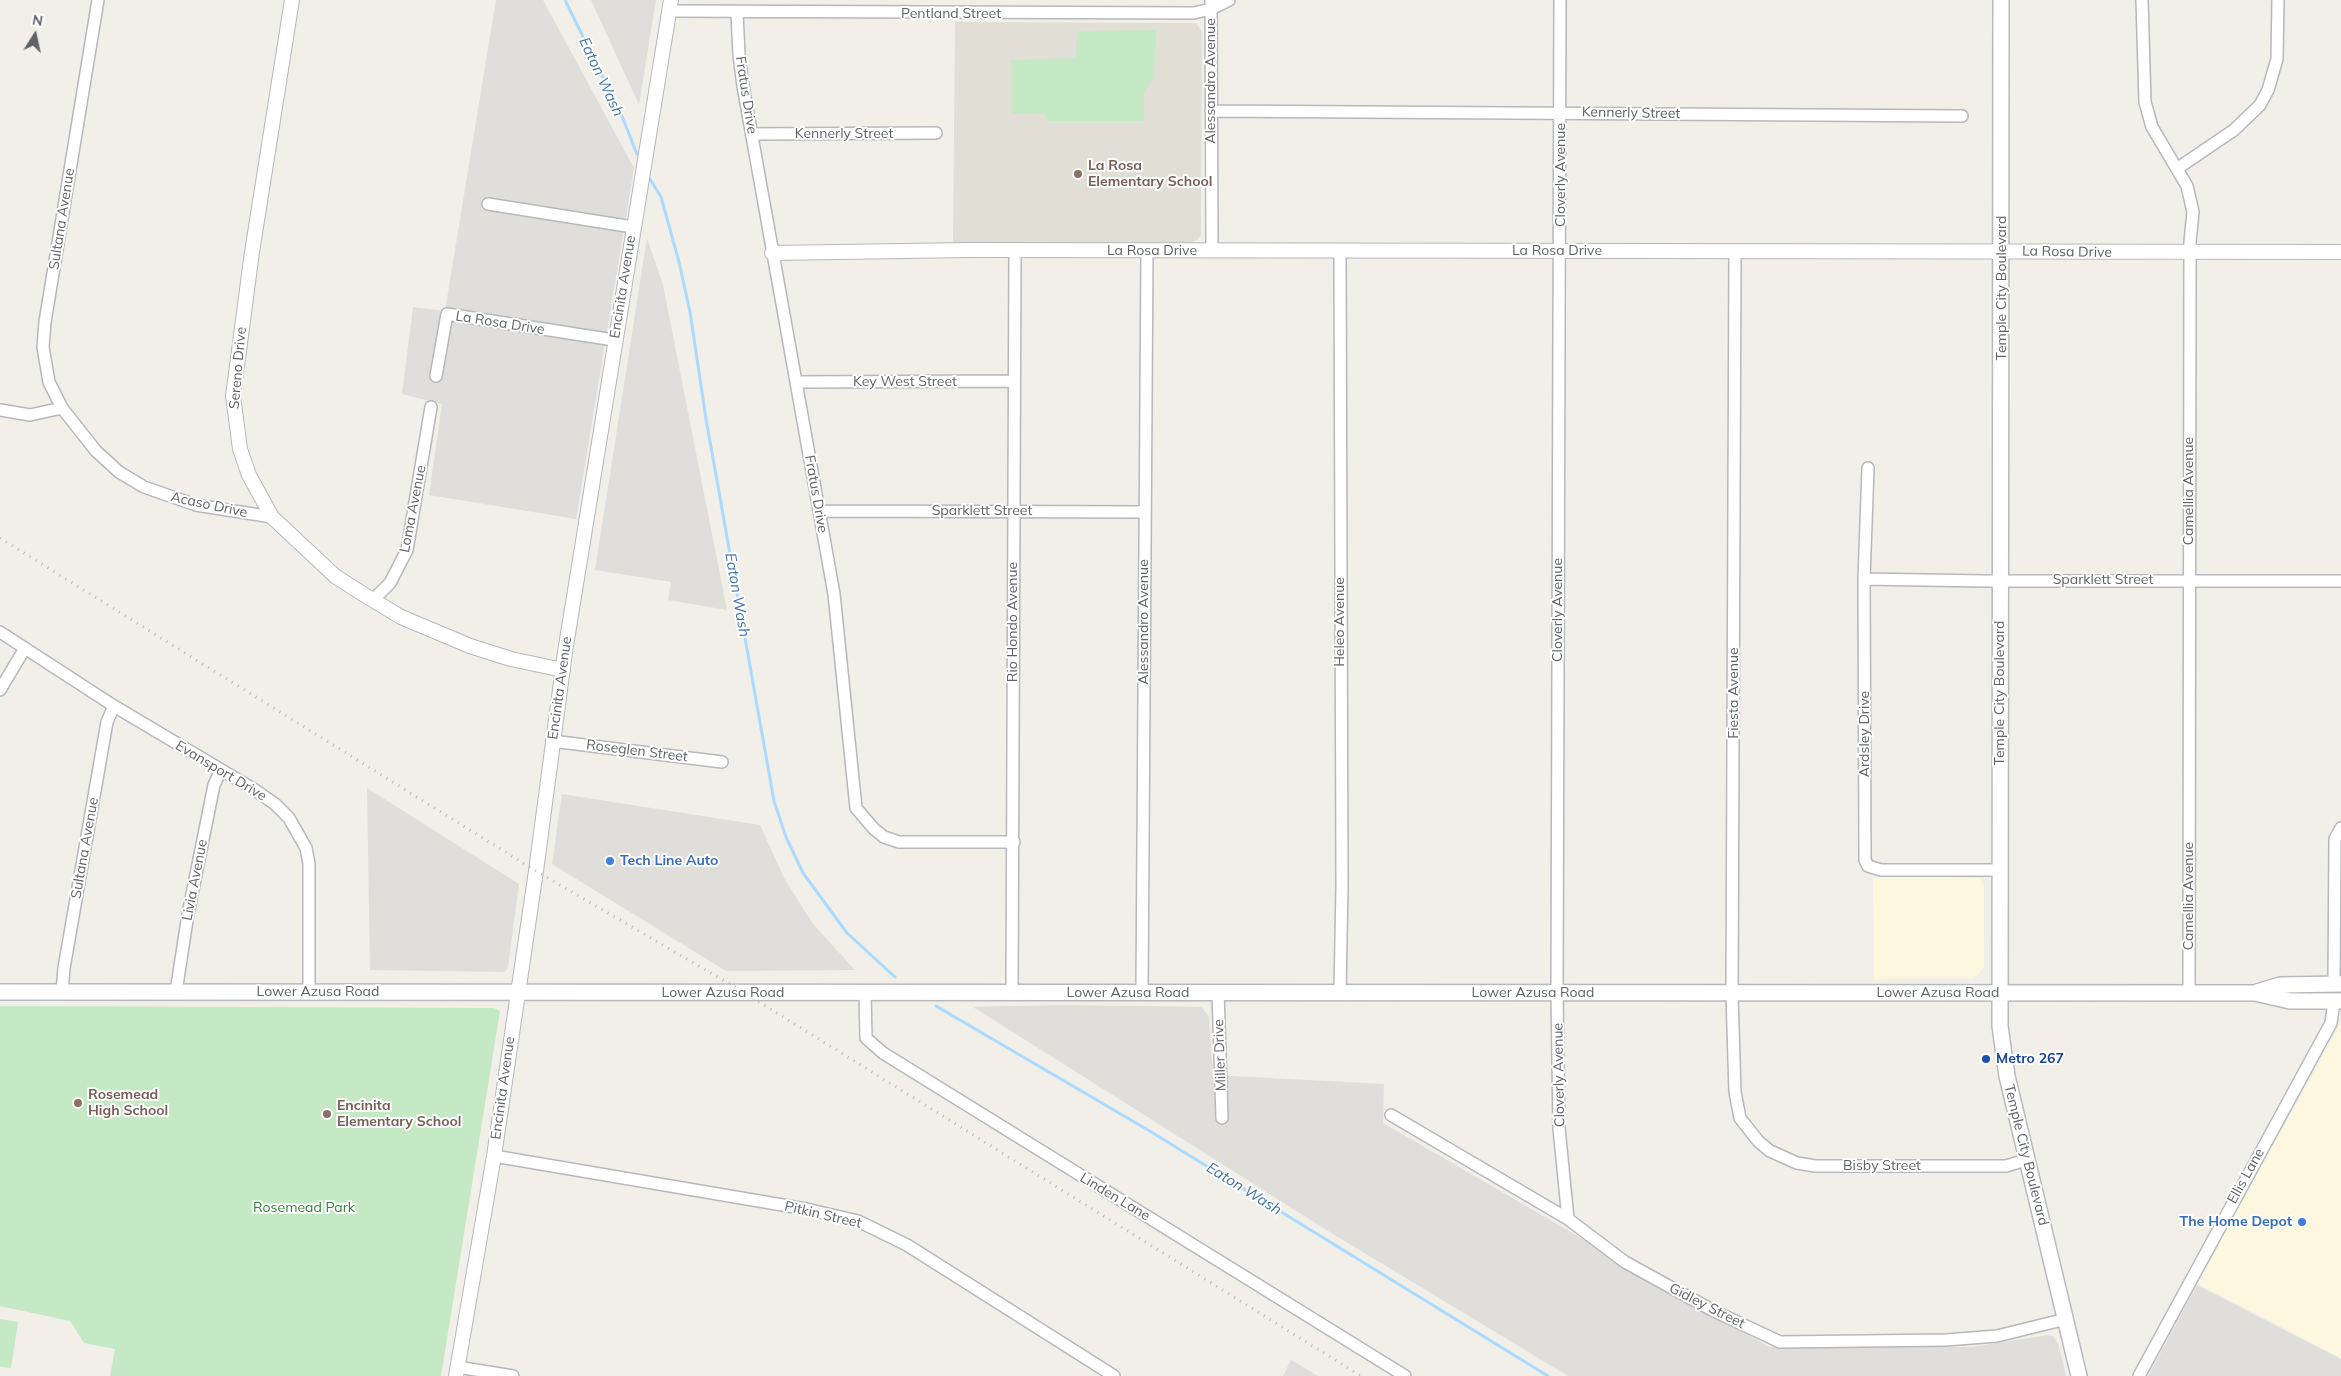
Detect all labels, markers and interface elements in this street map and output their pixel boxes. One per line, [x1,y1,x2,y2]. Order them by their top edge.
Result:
street label: Pentland Street [901,6,1001,22]
north arrow [10,10,60,60]
text: N [31,10,44,30]
street label: Alessandro Avenue [1203,18,1219,144]
water label: Eaton Wash [575,35,627,119]
street label: Fratus Drive [732,55,760,135]
street label: Kennerly Street [1582,104,1680,122]
street label: Cloverly Avenue [1553,123,1569,227]
street label: Kennerly Street [795,126,893,142]
place label: La Rosa Elementary School [1088,158,1212,190]
street label: Sultana Avenue [46,167,78,271]
marker: La Rosa Elementary School [1072,168,1084,180]
street label: Temple City Boulevard [1994,216,2010,360]
street label: Encinita Avenue [607,234,639,340]
street label: La Rosa Drive [1107,243,1197,259]
street label: La Rosa Drive [1512,243,1602,259]
street label: La Rosa Drive [2022,243,2112,261]
street label: La Rosa Drive [454,308,546,338]
street label: Sereno Drive [226,326,250,410]
street label: Key West Street [853,374,957,390]
street label: Camellia Avenue [2181,437,2197,545]
street label: Fratus Drive [801,454,831,534]
street label: Loma Avenue [396,464,430,554]
street label: Acaso Drive [169,489,249,521]
street label: Sparklett Street [932,503,1032,519]
water label: Eaton Wash [721,551,753,639]
street label: Cloverly Avenue [1550,558,1566,662]
street label: Alessandro Avenue [1136,559,1152,685]
street label: Rio Hondo Avenue [1005,562,1021,682]
street label: Sparklett Street [2053,572,2153,588]
street label: Heleo Avenue [1332,577,1348,667]
street label: Temple City Boulevard [1992,621,2008,765]
street label: Encinita Avenue [544,635,576,741]
street label: Fiesta Avenue [1726,647,1742,739]
street label: Ardsley Drive [1857,691,1873,777]
street label: Roseglen Street [585,736,689,766]
street label: Evansport Drive [172,737,270,805]
street label: Sultana Avenue [68,796,102,900]
street label: Livia Avenue [179,838,211,922]
street label: Camellia Avenue [2181,842,2197,950]
place label: Tech Line Auto [620,853,718,869]
marker: Tech Line Auto [604,855,616,867]
street label: Lower Azusa Road [257,984,379,1000]
street label: Lower Azusa Road [662,985,784,1001]
street label: Lower Azusa Road [1067,985,1189,1001]
street label: Lower Azusa Road [1472,985,1594,1001]
street label: Lower Azusa Road [1877,985,1999,1001]
street label: Miller Drive [1210,1019,1230,1091]
street label: Cloverly Avenue [1550,1023,1568,1127]
street label: Encinita Avenue [487,1035,519,1141]
place label: Metro 267 [1996,1051,2064,1067]
marker: Metro 267 [1980,1053,1992,1065]
street label: Temple City Boulevard [2000,1083,2052,1227]
place label: Rosemead High School [88,1087,168,1120]
marker: Rosemead High School [72,1097,84,1109]
place label: Encinita Elementary School [337,1098,461,1130]
marker: Encinita Elementary School [321,1108,333,1120]
street label: Ellis Lane [2224,1145,2268,1207]
street label: Bisby Street [1843,1158,1921,1174]
water label: Eaton Wash [1203,1159,1285,1219]
street label: Linden Lane [1077,1169,1153,1225]
street label: Pitkin Street [783,1198,863,1232]
park label: Rosemead Park [253,1200,355,1216]
place label: The Home Depot [2180,1214,2292,1230]
marker: The Home Depot [2296,1216,2308,1228]
street label: Gidley Street [1666,1280,1748,1332]

